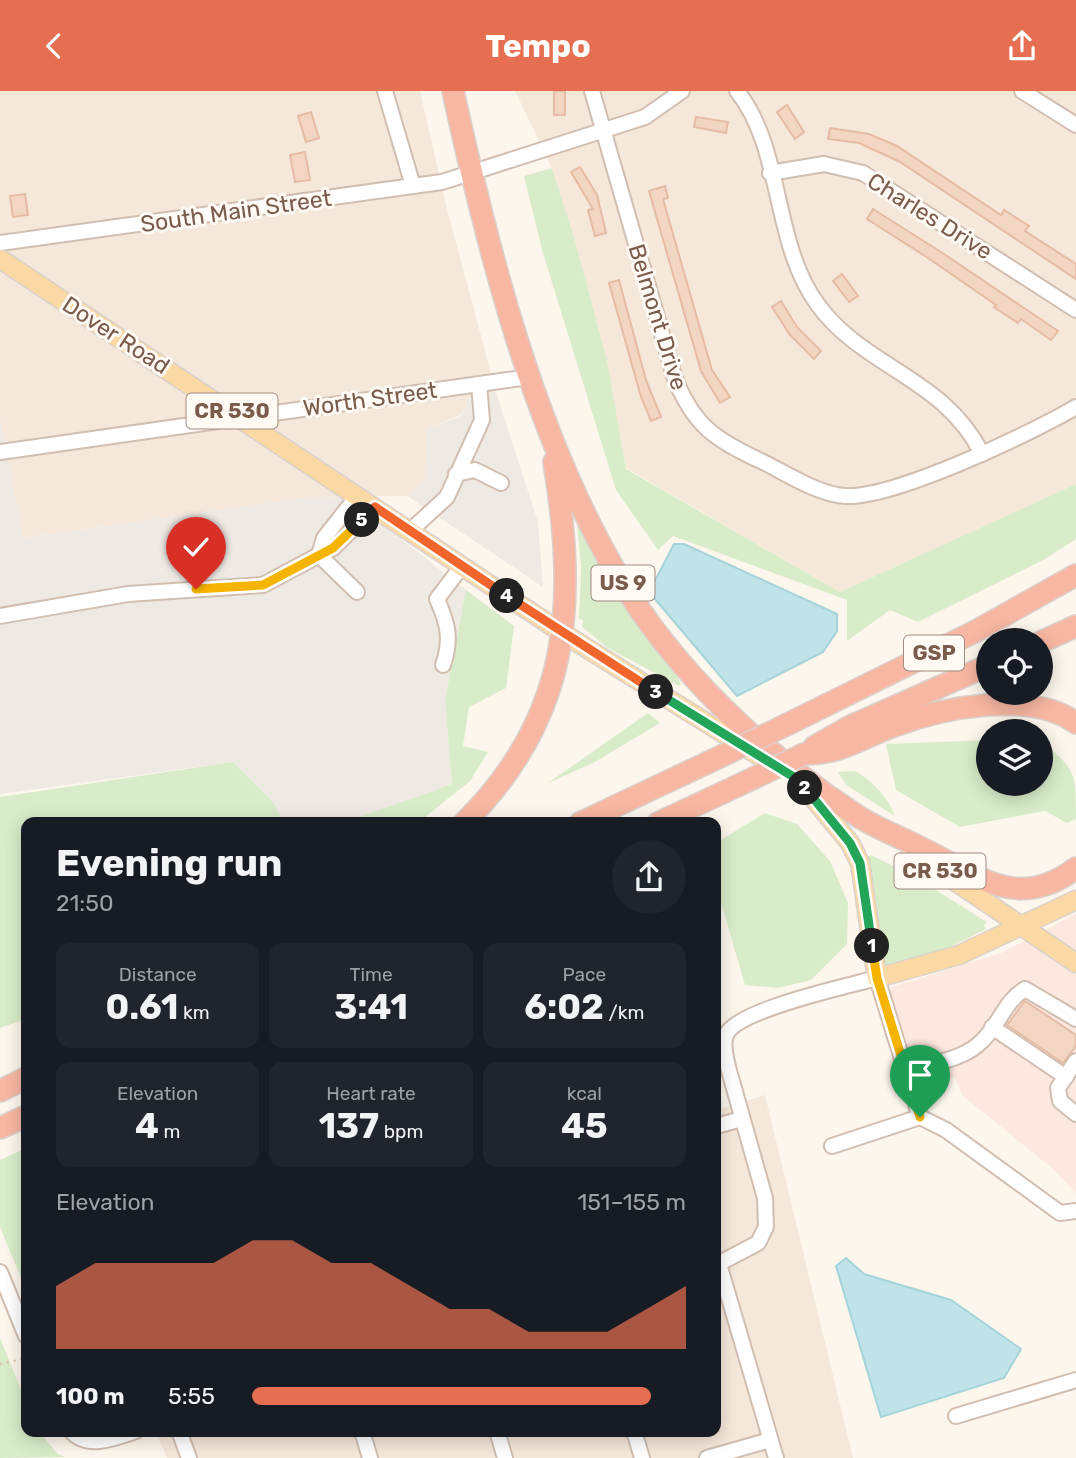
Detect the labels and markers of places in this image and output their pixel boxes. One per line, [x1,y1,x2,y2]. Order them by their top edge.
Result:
pin: 5 [344,503,380,537]
pin [166,517,226,589]
pin: 4 [490,579,524,613]
pin: 3 [638,675,674,709]
pin: 2 [788,771,822,805]
pin: 1 [854,929,890,963]
pin [890,1045,950,1117]

